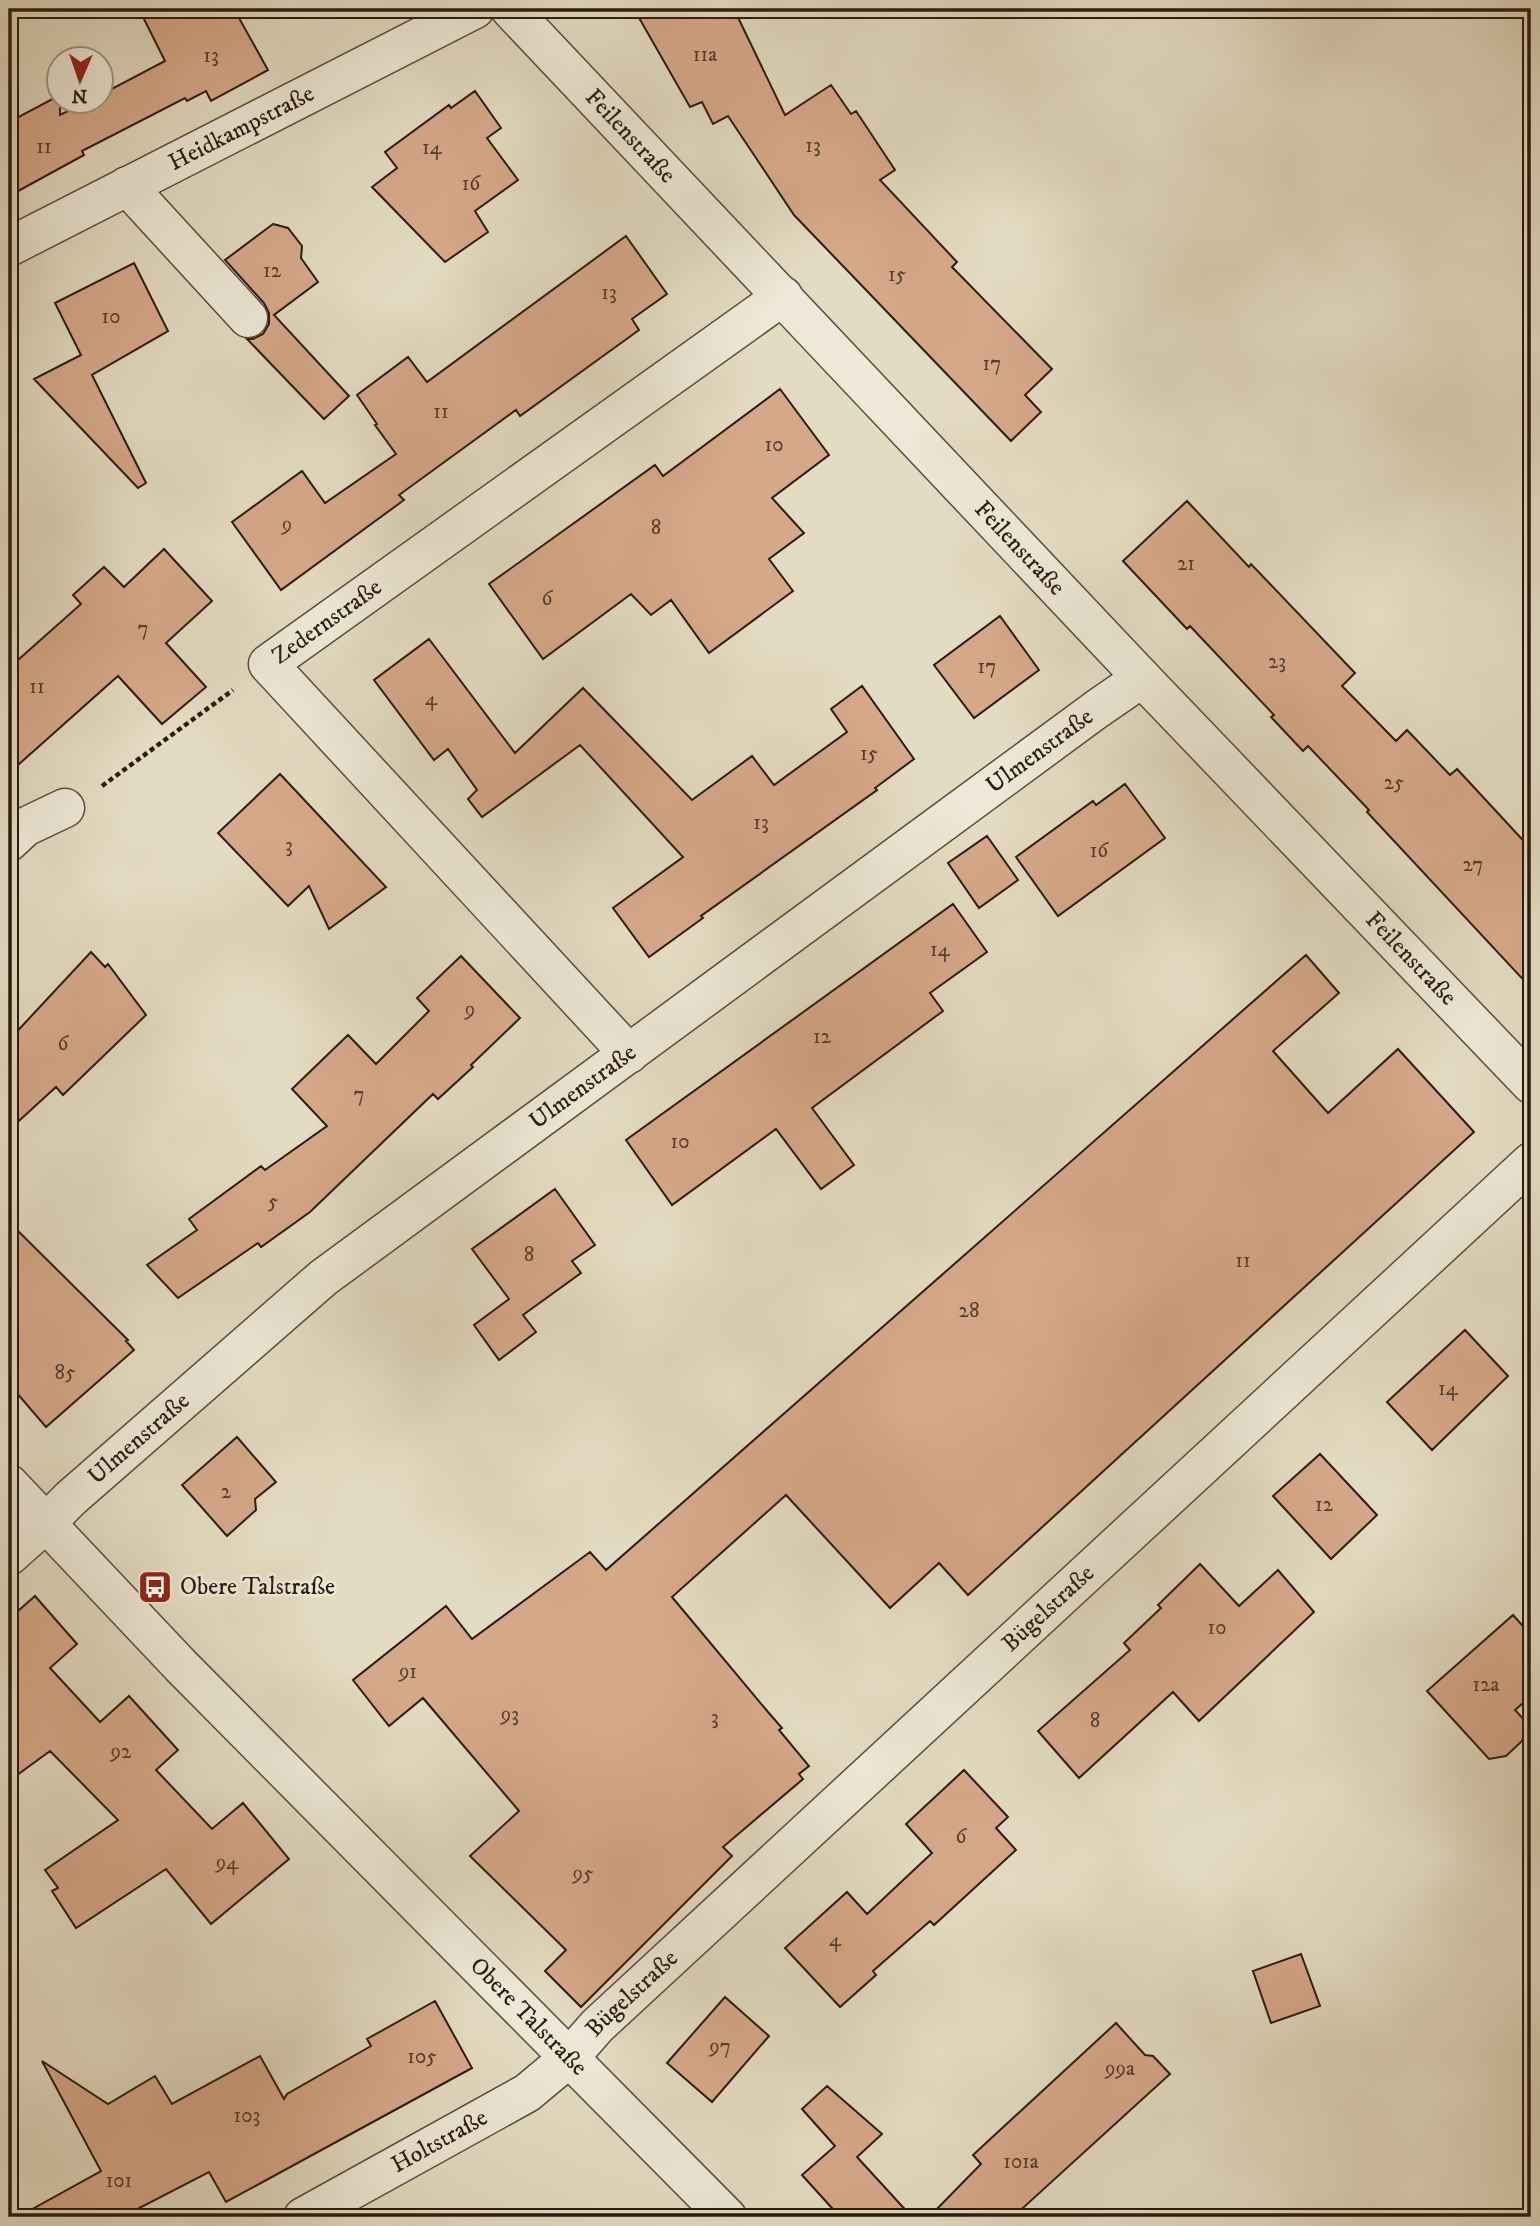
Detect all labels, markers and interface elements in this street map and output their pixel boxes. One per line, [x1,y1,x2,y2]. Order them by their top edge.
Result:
house number: 11a [693,42,717,68]
house number: 13 [203,43,219,69]
north arrow [46,46,116,116]
street label: Heidkampstraße [164,79,319,178]
street label: Feilenstraße [578,83,682,190]
text: N [71,84,88,107]
house number: 13 [805,133,821,159]
house number: 11 [36,134,52,160]
house number: 14 [422,135,443,161]
house number: 16 [462,171,481,197]
house number: 12 [263,258,282,284]
house number: 15 [888,262,906,288]
house number: 13 [601,280,617,306]
house number: 10 [102,304,120,330]
house number: 17 [983,351,1001,377]
house number: 11 [433,399,449,425]
house number: 10 [765,432,783,458]
street label: Feilenstraße [968,495,1071,602]
house number: 9 [281,512,292,538]
house number: 8 [651,515,661,541]
house number: 21 [1177,551,1195,577]
street label: Zedernstraße [266,572,388,671]
house number: 6 [542,586,554,612]
house number: 7 [137,616,149,642]
house number: 23 [1268,649,1286,675]
house number: 17 [978,654,996,680]
house number: 11 [29,674,45,700]
house number: 4 [425,686,438,712]
street label: Ulmenstraße [980,702,1099,800]
house number: 15 [860,741,878,767]
house number: 25 [1384,770,1404,796]
house number: 13 [753,810,769,836]
house number: 3 [285,833,293,859]
house number: 16 [1090,838,1109,864]
house number: 27 [1463,852,1483,878]
street label: Feilenstraße [1359,905,1463,1012]
house number: 14 [930,937,951,963]
house number: 9 [464,997,475,1023]
house number: 12 [813,1024,832,1050]
house number: 6 [58,1031,70,1057]
street label: Ulmenstraße [523,1038,642,1136]
house number: 7 [353,1082,365,1108]
house number: 10 [671,1129,689,1155]
house number: 5 [268,1189,278,1215]
house number: 8 [524,1242,534,1268]
house number: 11 [1235,1248,1251,1274]
house number: 28 [959,1298,979,1324]
house number: 85 [55,1360,75,1386]
house number: 14 [1438,1376,1459,1402]
street label: Ulmenstraße [82,1386,196,1491]
house number: 2 [221,1479,232,1505]
house number: 12 [1315,1492,1334,1518]
street label: Bügelstraße [996,1558,1101,1659]
bus stop icon: Obere Talstraße [136,1568,174,1606]
place label: Obere Talstraße [180,1572,335,1602]
house number: 10 [1208,1615,1226,1641]
house number: 91 [398,1659,417,1685]
house number: 12a [1473,1672,1500,1698]
house number: 93 [500,1702,519,1728]
house number: 3 [711,1705,719,1731]
house number: 8 [1090,1708,1100,1734]
house number: 92 [110,1739,132,1765]
house number: 6 [956,1824,968,1850]
house number: 94 [215,1850,239,1876]
house number: 95 [572,1861,593,1887]
house number: 4 [829,1927,842,1953]
street label: Bügelstraße [579,1943,684,2043]
street label: Obere Talstraße [463,1951,594,2082]
house number: 97 [708,2034,731,2060]
house number: 105 [407,2044,437,2070]
house number: 99a [1104,2056,1135,2082]
house number: 103 [234,2103,260,2129]
street label: Holtstraße [386,2103,493,2180]
house number: 101a [1003,2149,1039,2175]
house number: 101 [106,2168,132,2194]

